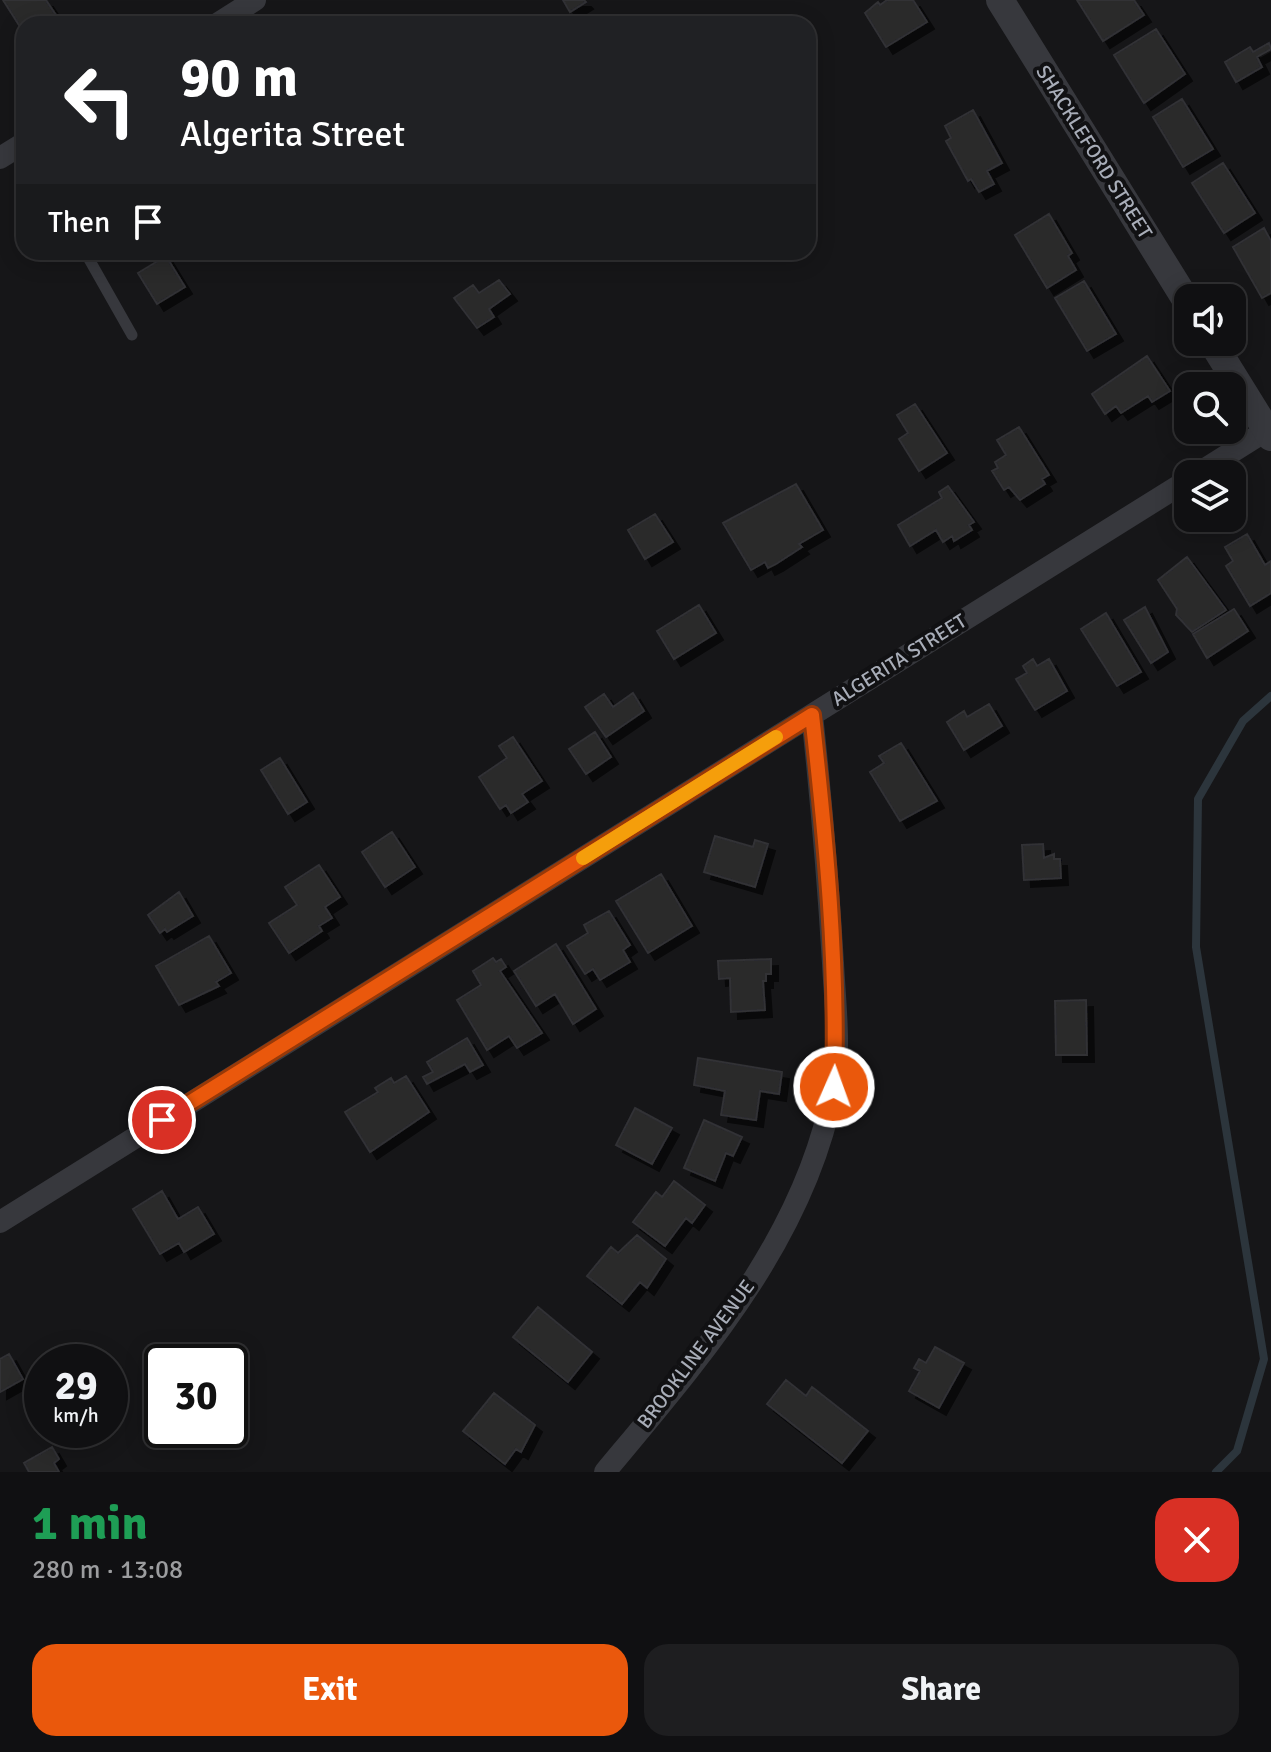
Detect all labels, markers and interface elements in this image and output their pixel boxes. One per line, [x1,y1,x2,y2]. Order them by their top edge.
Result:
text: 90 m [180,43,298,112]
icon: left [48,48,152,152]
street label: SHACKLEFORD STREET [1030,61,1158,244]
text: Algerita Street [180,112,405,157]
icon: arrive [126,200,170,244]
text: Then [48,204,110,241]
map controls [1174,284,1246,532]
button: sound [1174,284,1246,356]
button: search [1174,372,1246,444]
button: layers [1174,460,1246,532]
street label: ALGERITA STREET [827,608,971,711]
position arrow [792,1045,876,1129]
pin [128,1086,196,1154]
icon: arrive [140,1098,184,1142]
street label: BROOKLINE AVENUE [632,1275,760,1433]
speed limit sign: 30 [144,1344,248,1448]
text: 29 [54,1361,98,1411]
text: km/h [53,1403,99,1428]
text: 1 min [32,1494,148,1553]
button: close [1155,1498,1239,1582]
text: 280 m · 13:08 [32,1554,183,1586]
button: Exit [32,1644,628,1736]
button: Share [644,1644,1239,1736]

